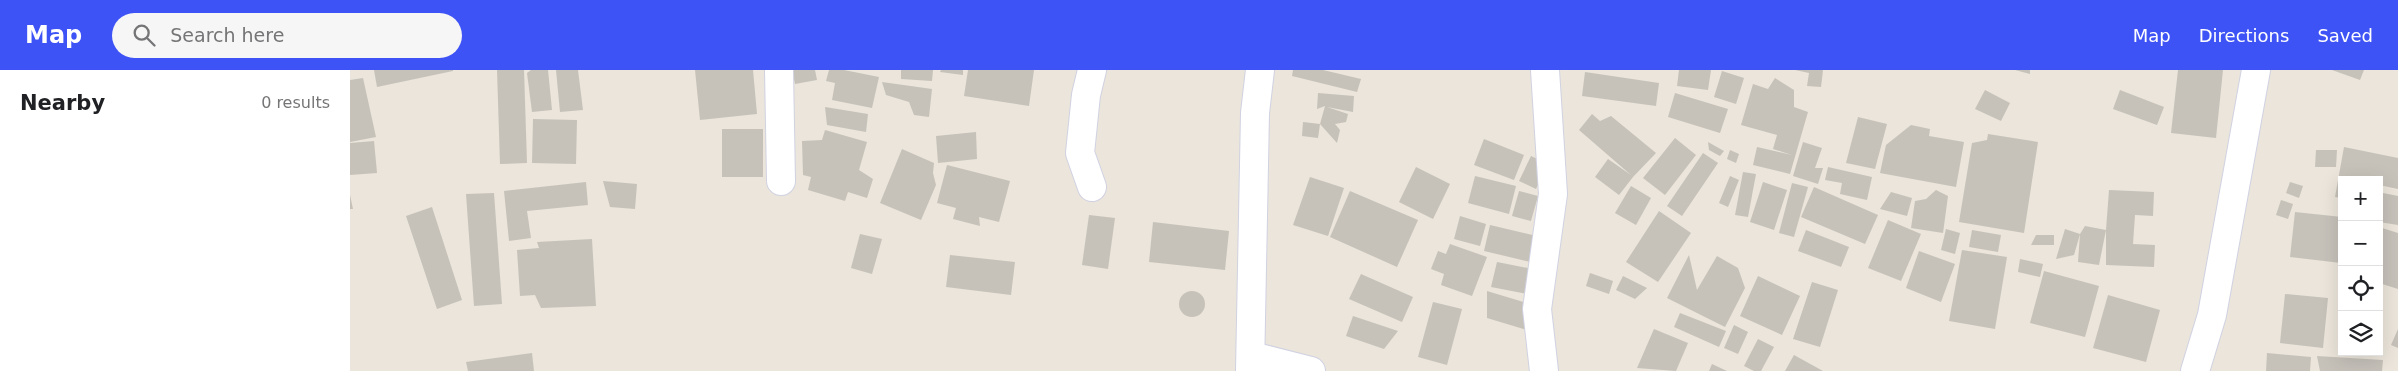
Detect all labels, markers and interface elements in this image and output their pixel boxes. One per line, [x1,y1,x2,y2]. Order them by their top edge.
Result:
search box [112,13,462,58]
text: Map [25,21,82,49]
icon: search [130,21,158,49]
text: Search here [170,24,284,46]
text: Map [2133,25,2171,46]
text: Directions [2199,25,2289,46]
text: Saved [2317,25,2373,46]
text: Nearby [20,91,105,115]
text: 0 results [261,93,330,112]
map controls [2338,176,2383,356]
button: + [2338,176,2383,221]
button: − [2338,221,2383,266]
button: locate [2338,266,2383,311]
button: layers [2338,311,2383,356]

